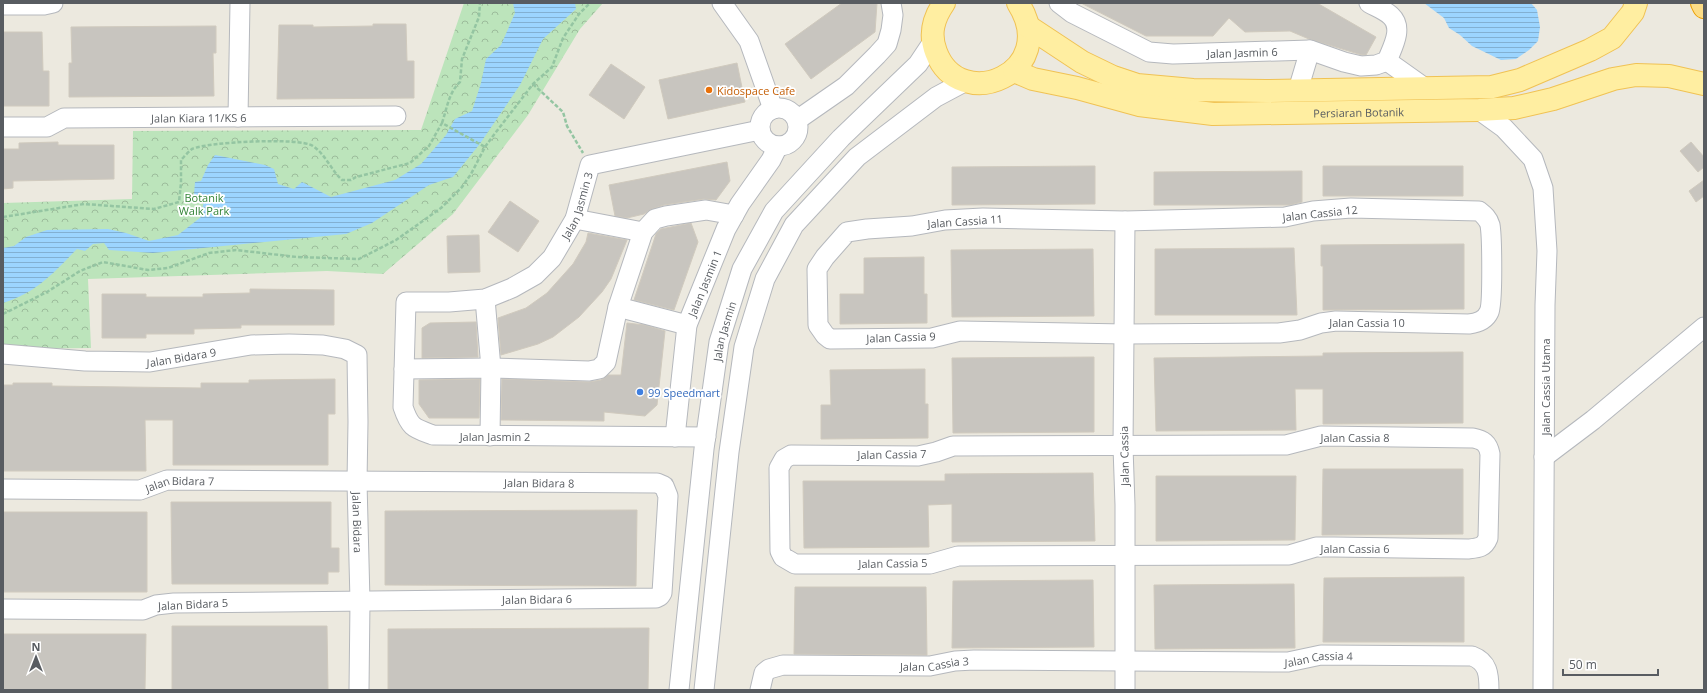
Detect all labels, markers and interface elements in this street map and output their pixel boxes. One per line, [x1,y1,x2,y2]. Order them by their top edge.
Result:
street label: Jalan Jasmin 6 [1206,43,1278,61]
place label: Kidospace Cafe [717,83,795,98]
marker: Kidospace Cafe [704,85,714,95]
street label: Persiaran Botanik [1313,104,1404,120]
street label: Jalan Kiara 11/KS 6 [150,109,246,125]
street label: Jalan Jasmin 3 [557,170,595,243]
park label: Botanik Walk Park [179,190,230,218]
street label: Jalan Cassia 12 [1281,202,1358,225]
street label: Jalan Cassia 11 [926,211,1003,231]
street label: Jalan Jasmin 1 [683,247,724,320]
street label: Jalan Jasmin [709,299,739,363]
street label: Jalan Cassia 10 [1328,315,1405,330]
street label: Jalan Cassia 9 [865,328,936,346]
street label: Jalan Cassia Utama [1538,338,1553,437]
street label: Jalan Bidara 9 [146,344,217,369]
place label: 99 Speedmart [648,385,720,400]
marker: 99 Speedmart [635,387,645,397]
street label: Jalan Cassia [1116,426,1132,487]
street label: Jalan Jasmin 2 [459,429,530,444]
street label: Jalan Cassia 8 [1319,430,1390,445]
street label: Jalan Cassia 7 [856,446,927,462]
street label: Jalan Bidara 7 [142,472,214,495]
street label: Jalan Bidara 8 [503,475,574,490]
street label: Jalan Bidara [350,491,366,553]
street label: Jalan Cassia 6 [1319,541,1390,556]
street label: Jalan Cassia 5 [857,555,928,571]
street label: Jalan Bidara 6 [501,591,572,607]
street label: Jalan Bidara 5 [157,595,228,613]
north arrow [16,637,56,677]
text: N [32,639,40,654]
street label: Jalan Cassia 4 [1283,647,1354,669]
scale bar [1563,651,1658,677]
street label: Jalan Cassia 3 [899,653,969,674]
text: 50 m [1569,656,1597,673]

